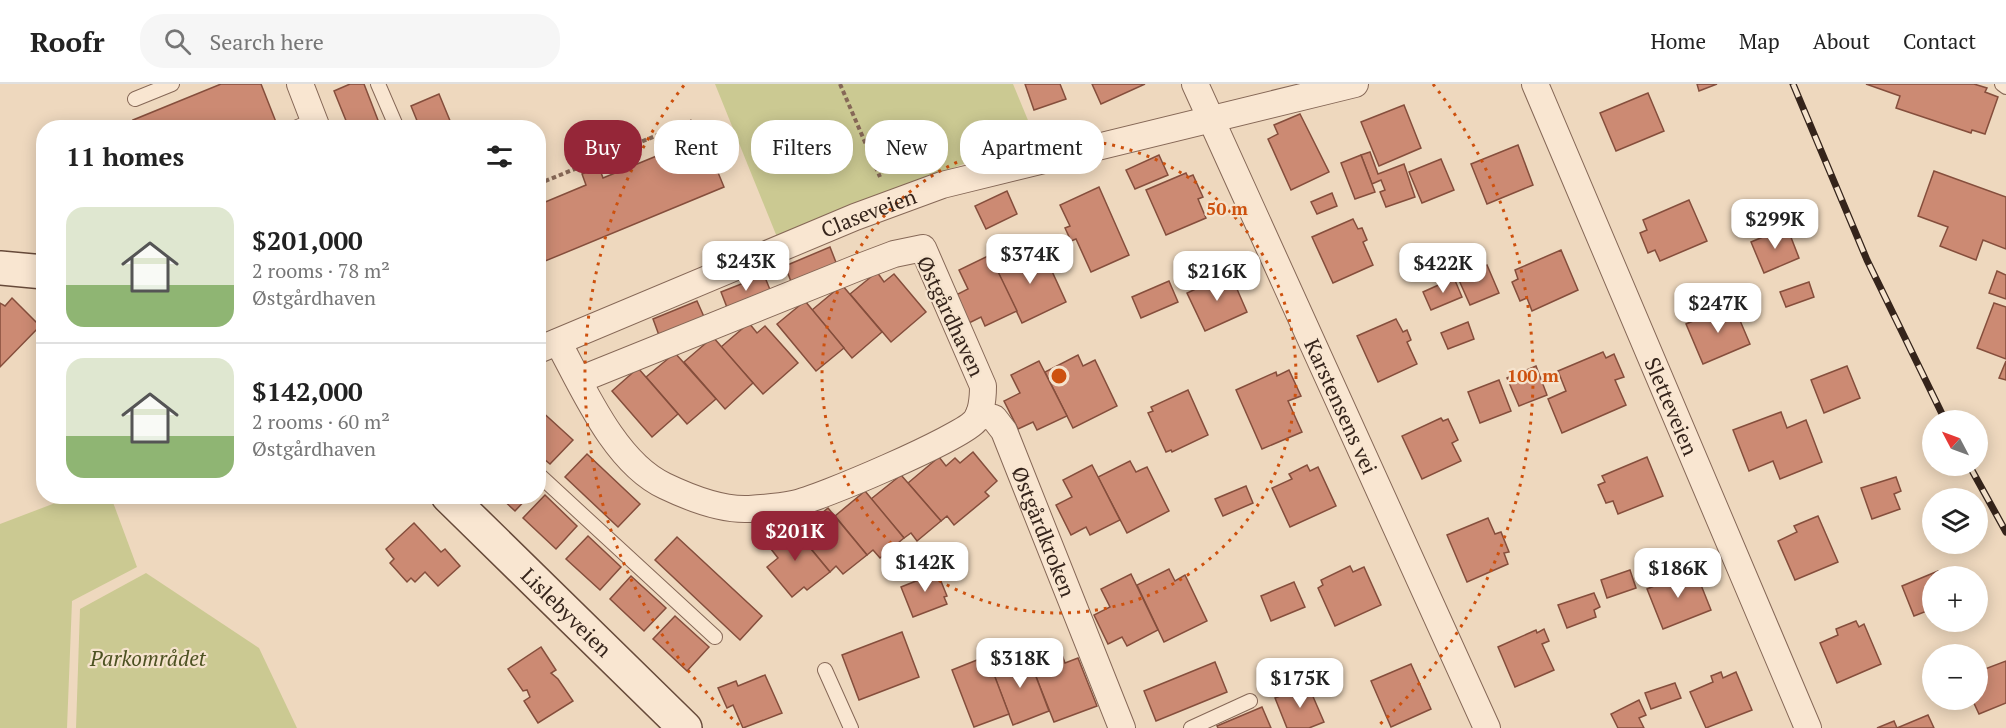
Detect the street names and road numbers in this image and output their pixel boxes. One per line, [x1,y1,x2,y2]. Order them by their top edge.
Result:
street label: Claseveien [817,182,921,244]
street label: Østgårdhaven [911,251,991,381]
street label: Karstensens vei [1298,334,1384,479]
street label: Sletteveien [1638,353,1705,460]
street label: Østgårdkroken [1005,462,1083,601]
street label: Lislebyveien [515,561,618,663]

